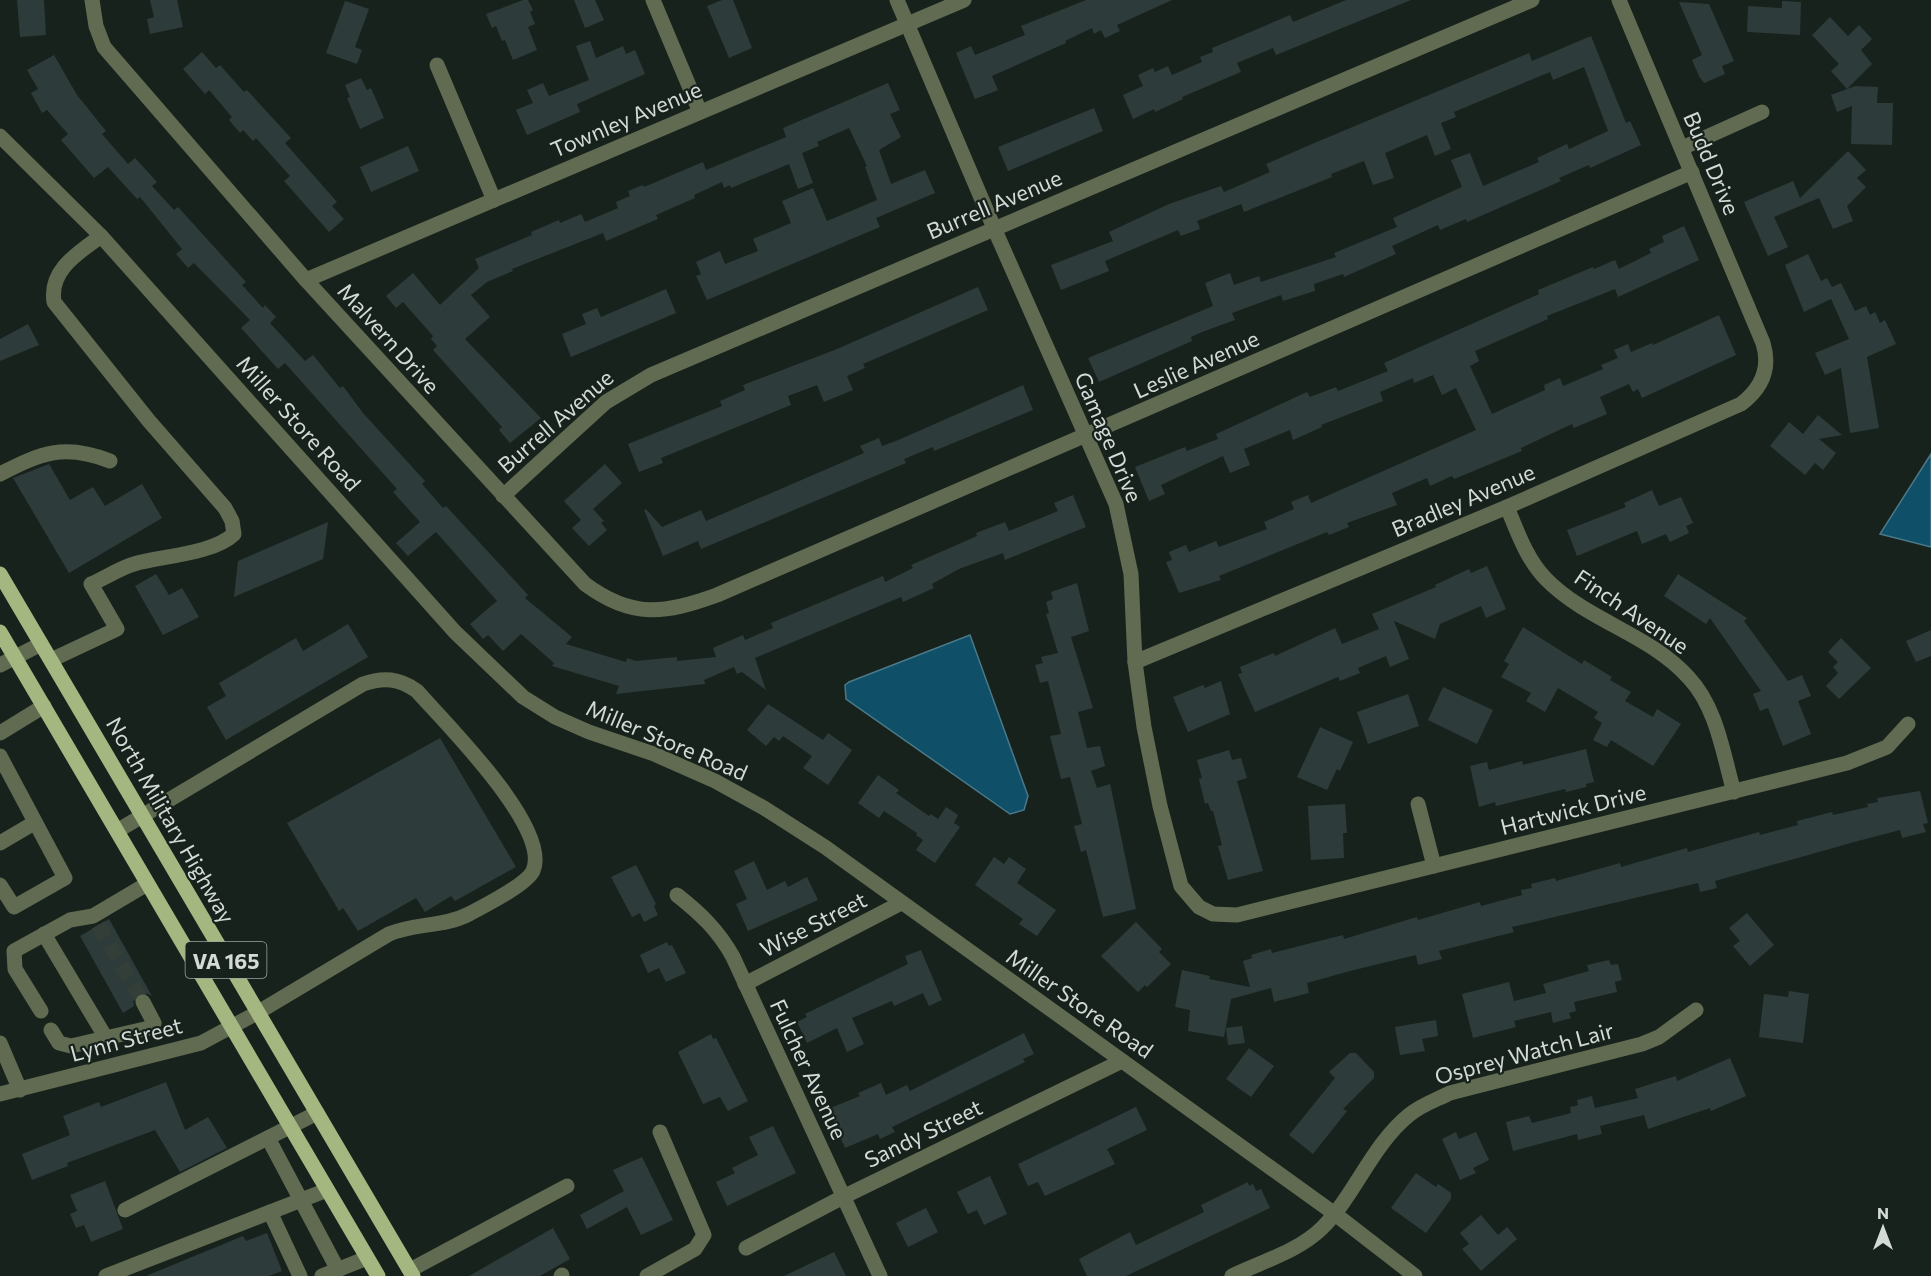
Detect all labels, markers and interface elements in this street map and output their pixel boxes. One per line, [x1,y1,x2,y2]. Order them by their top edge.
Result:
street label: Townley Avenue [547,75,705,163]
street label: Budd Drive [1678,107,1746,219]
street label: Burrell Avenue [922,163,1066,245]
street label: Malvern Drive [332,277,446,399]
street label: Leslie Avenue [1129,324,1263,404]
street label: Miller Store Road [231,350,367,496]
street label: Burrell Avenue [492,364,618,478]
street label: Gamage Drive [1069,368,1149,506]
street label: Bradley Avenue [1387,458,1539,542]
street label: Finch Avenue [1570,563,1694,659]
street label: Miller Store Road [582,694,752,786]
street label: North Military Highway [101,712,241,928]
street label: Hartwick Drive [1497,778,1649,840]
street label: Wise Street [755,886,871,962]
road number: VA 165 [186,942,266,978]
street label: Miller Store Road [1001,942,1159,1064]
street label: Fulcher Avenue [765,995,853,1143]
street label: Lynn Street [67,1011,185,1067]
street label: Osprey Watch Lair [1432,1016,1617,1090]
street label: Sandy Street [860,1093,986,1173]
north arrow [1853,1198,1913,1258]
text: N [1877,1203,1889,1222]

